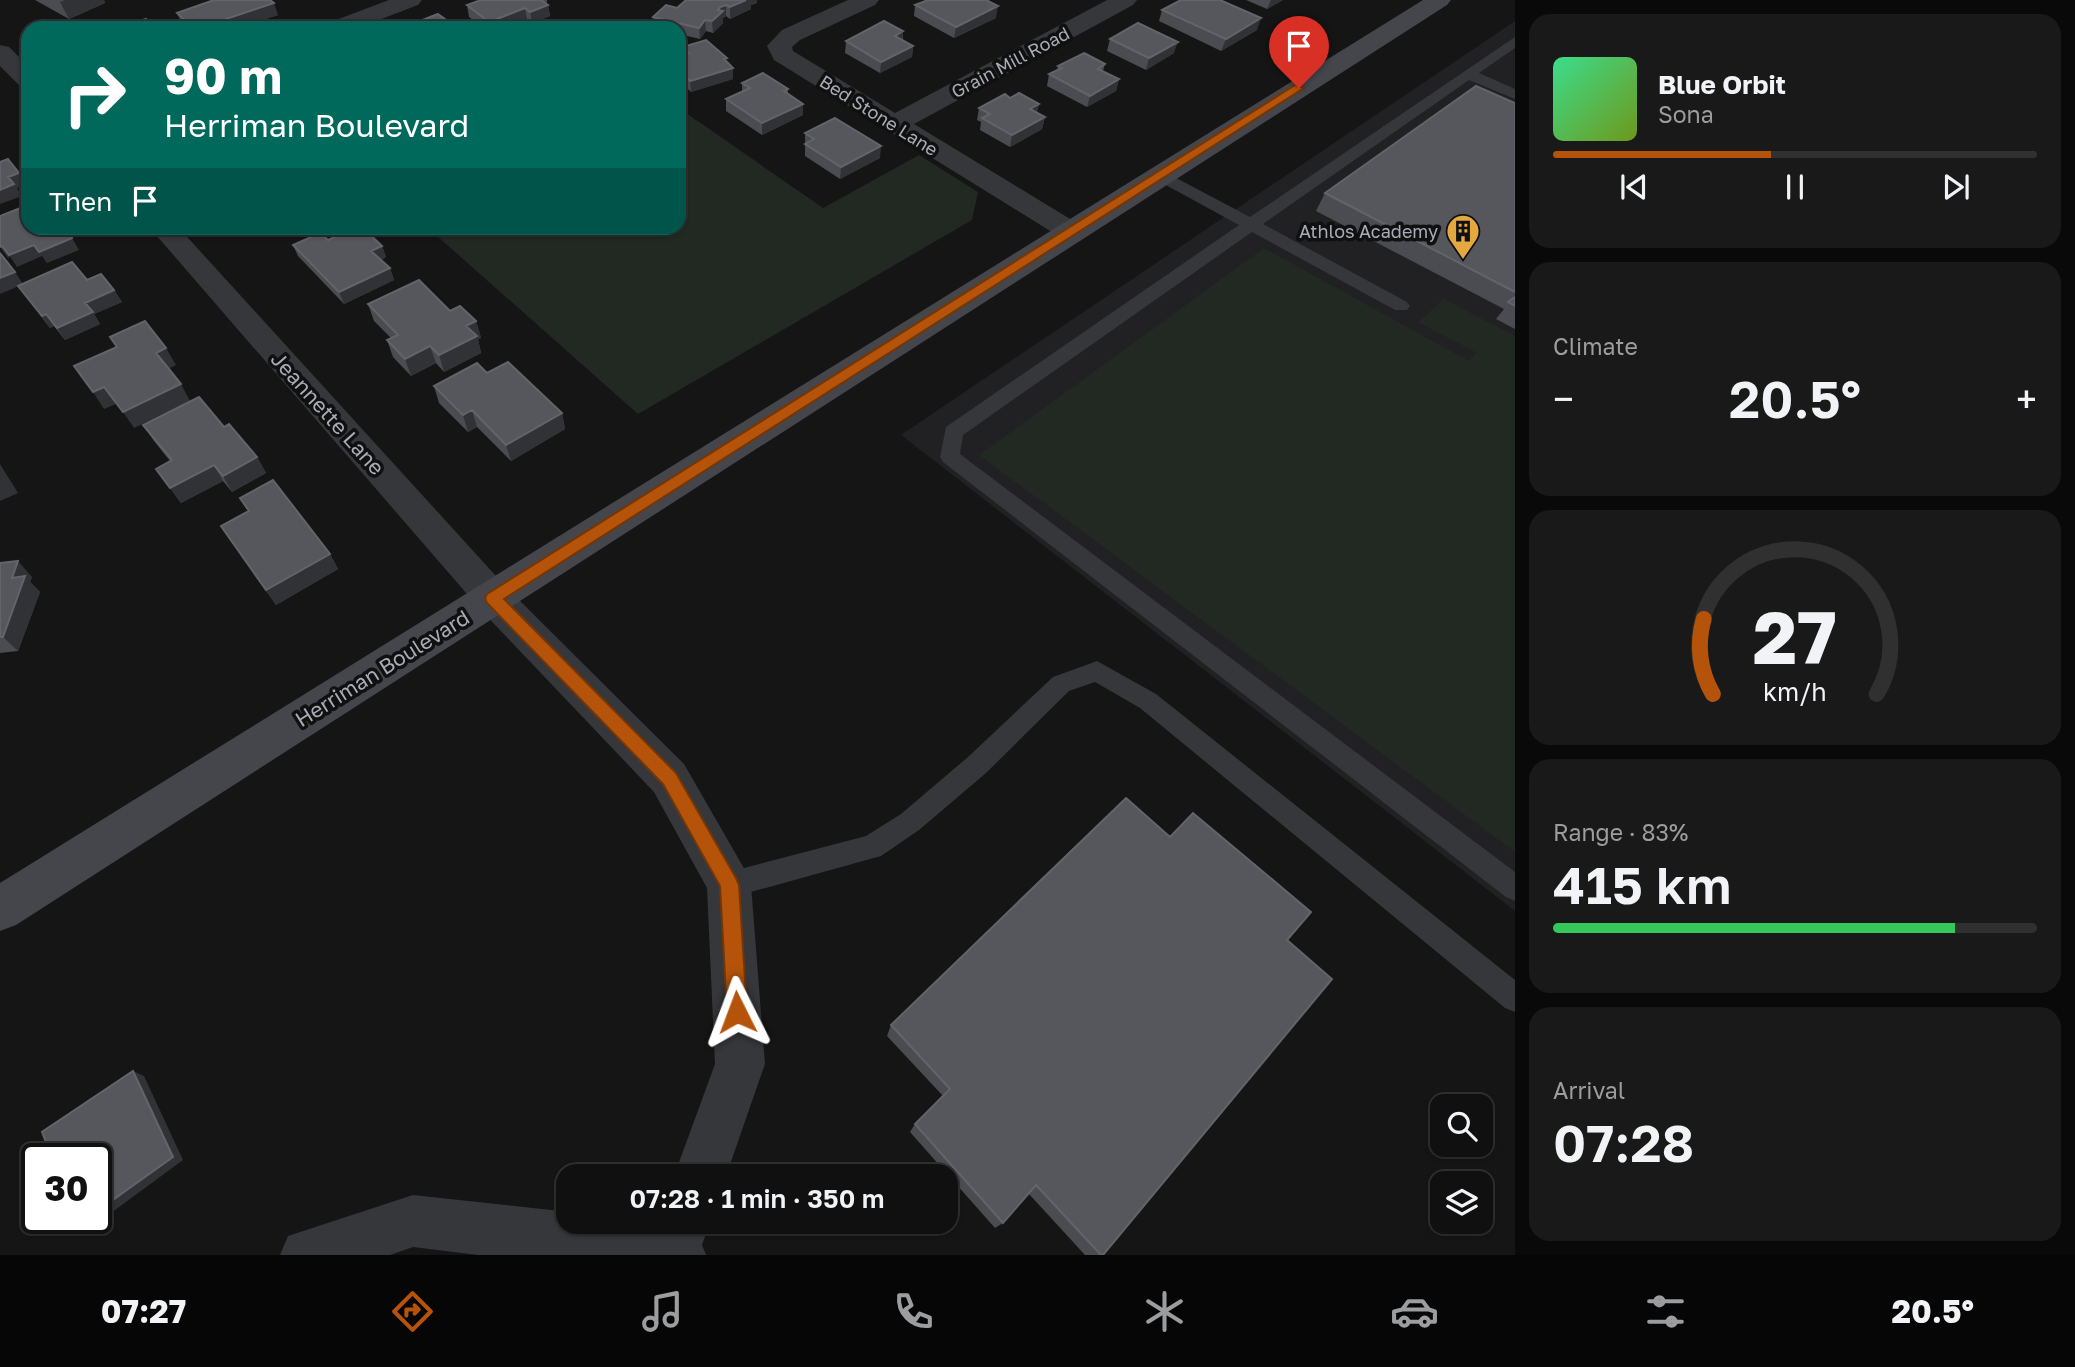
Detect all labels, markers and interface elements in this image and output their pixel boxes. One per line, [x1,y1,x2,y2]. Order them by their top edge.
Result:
pin [1269,16,1329,88]
street label: Grain Mill Road [947,22,1073,102]
icon: arrive [1280,27,1318,65]
text: 90 m [164,46,282,105]
icon: right [49,49,140,140]
text: Blue Orbit [1658,69,1786,100]
street label: Bed Stone Lane [816,70,942,160]
text: Sona [1658,100,1714,128]
text: Herriman Boulevard [164,106,469,144]
icon: previous [1615,168,1653,206]
icon: pause [1776,168,1814,206]
icon: next [1937,168,1975,206]
icon: arrive [126,182,164,220]
text: Then [49,186,112,217]
building icon: Athlos Academy [1444,212,1482,261]
place label: Athlos Academy [1299,220,1438,242]
text: Climate [1553,332,1638,360]
street label: Jeannette Lane [266,346,390,480]
text: 20.5° [1729,367,1861,429]
text: − [1553,376,1574,421]
text: + [2016,376,2037,421]
text: 27 [1753,593,1837,680]
street label: Herriman Boulevard [290,604,474,732]
text: km/h [1763,675,1827,706]
text: Range · 83% [1553,818,1688,846]
text: 415 km [1553,853,1731,915]
position arrow [700,975,774,1049]
text: Arrival [1553,1076,1625,1104]
map controls [1430,1094,1493,1234]
button: search [1430,1094,1493,1157]
text: 07:28 [1553,1111,1694,1173]
speed limit sign: 30 [21,1143,112,1234]
button: layers [1430,1171,1493,1234]
text: 07:28 · 1 min · 350 m [629,1183,885,1214]
icon: directions [388,1287,437,1336]
icon: music [638,1287,687,1336]
icon: phone [889,1287,938,1336]
icon: climate [1140,1287,1189,1336]
icon: car [1390,1287,1439,1336]
icon: filters [1641,1287,1690,1336]
text: 07:27 [101,1292,186,1330]
text: 20.5° [1892,1292,1974,1330]

